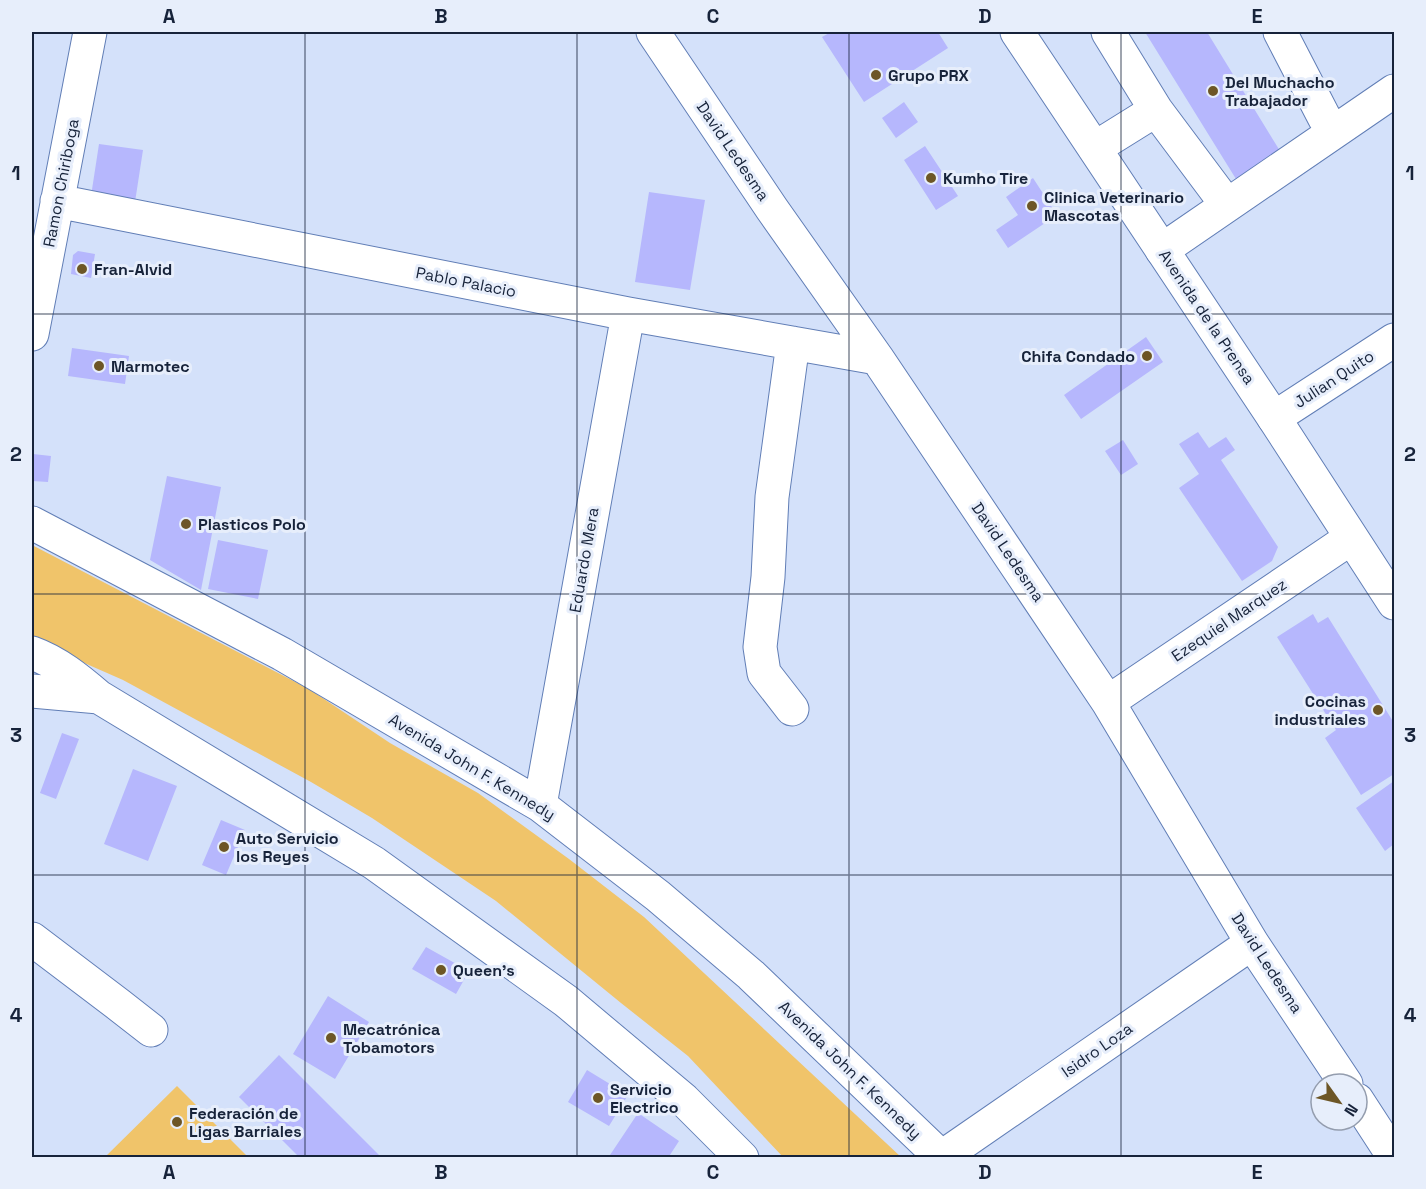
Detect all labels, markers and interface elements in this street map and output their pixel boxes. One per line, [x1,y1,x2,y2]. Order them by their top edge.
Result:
text: A [163,3,176,29]
text: B [434,3,448,29]
text: C [707,3,720,29]
text: D [978,3,992,29]
text: E [1251,3,1263,29]
place label: Grupo PRX [888,65,969,86]
marker: Grupo PRX [869,68,883,82]
place label: Del Muchacho Trabajador [1225,72,1335,111]
marker: Del Muchacho Trabajador [1206,84,1220,98]
street label: David Ledesma [692,97,774,205]
street label: Ramon Chiriboga [38,117,84,249]
text: 1 [11,160,21,186]
text: 1 [1405,160,1415,186]
place label: Kumho Tire [943,168,1028,189]
marker: Kumho Tire [924,171,938,185]
place label: Clinica Veterinario Mascotas [1044,187,1184,226]
marker: Clinica Veterinario Mascotas [1025,199,1039,213]
street label: Avenida de la Prensa [1154,246,1260,388]
place label: Fran-Alvid [94,259,172,280]
marker: Fran-Alvid [75,262,89,276]
street label: Pablo Palacio [414,262,518,302]
street label: Julian Quito [1290,345,1378,413]
place label: Chifa Condado [1021,346,1135,367]
marker: Chifa Condado [1140,349,1154,363]
place label: Marmotec [111,356,190,377]
marker: Marmotec [92,359,106,373]
text: 2 [10,441,22,467]
text: 2 [1404,441,1416,467]
street label: David Ledesma [967,498,1049,606]
street label: Eduardo Mera [564,506,604,614]
place label: Plasticos Polo [198,514,306,535]
marker: Plasticos Polo [179,517,193,531]
street label: Ezequiel Marquez [1167,574,1291,666]
place label: Cocinas industriales [1275,691,1366,730]
marker: Cocinas industriales [1371,703,1385,717]
street label: Avenida John F. Kennedy [385,709,559,825]
text: 3 [10,722,22,748]
text: 3 [1404,722,1416,748]
place label: Auto Servicio los Reyes [236,828,339,867]
marker: Auto Servicio los Reyes [217,840,231,854]
street label: David Ledesma [1227,909,1307,1017]
place label: Queen's [453,960,515,981]
marker: Queen's [434,963,448,977]
street label: Avenida John F. Kennedy [774,996,926,1144]
text: 4 [10,1002,23,1028]
text: 4 [1404,1002,1417,1028]
street label: Isidro Loza [1057,1018,1137,1082]
place label: Mecatrónica Tobamotors [343,1019,440,1058]
marker: Mecatrónica Tobamotors [324,1031,338,1045]
north arrow [1309,1072,1369,1132]
place label: Servicio Electrico [610,1079,679,1118]
marker: Servicio Electrico [591,1091,605,1105]
text: N [1339,1100,1363,1120]
place label: Federación de Ligas Barriales [189,1103,302,1142]
marker: Federación de Ligas Barriales [170,1115,184,1129]
text: A [163,1159,176,1185]
text: B [434,1159,448,1185]
text: C [707,1159,720,1185]
text: D [978,1159,992,1185]
text: E [1251,1159,1263,1185]

